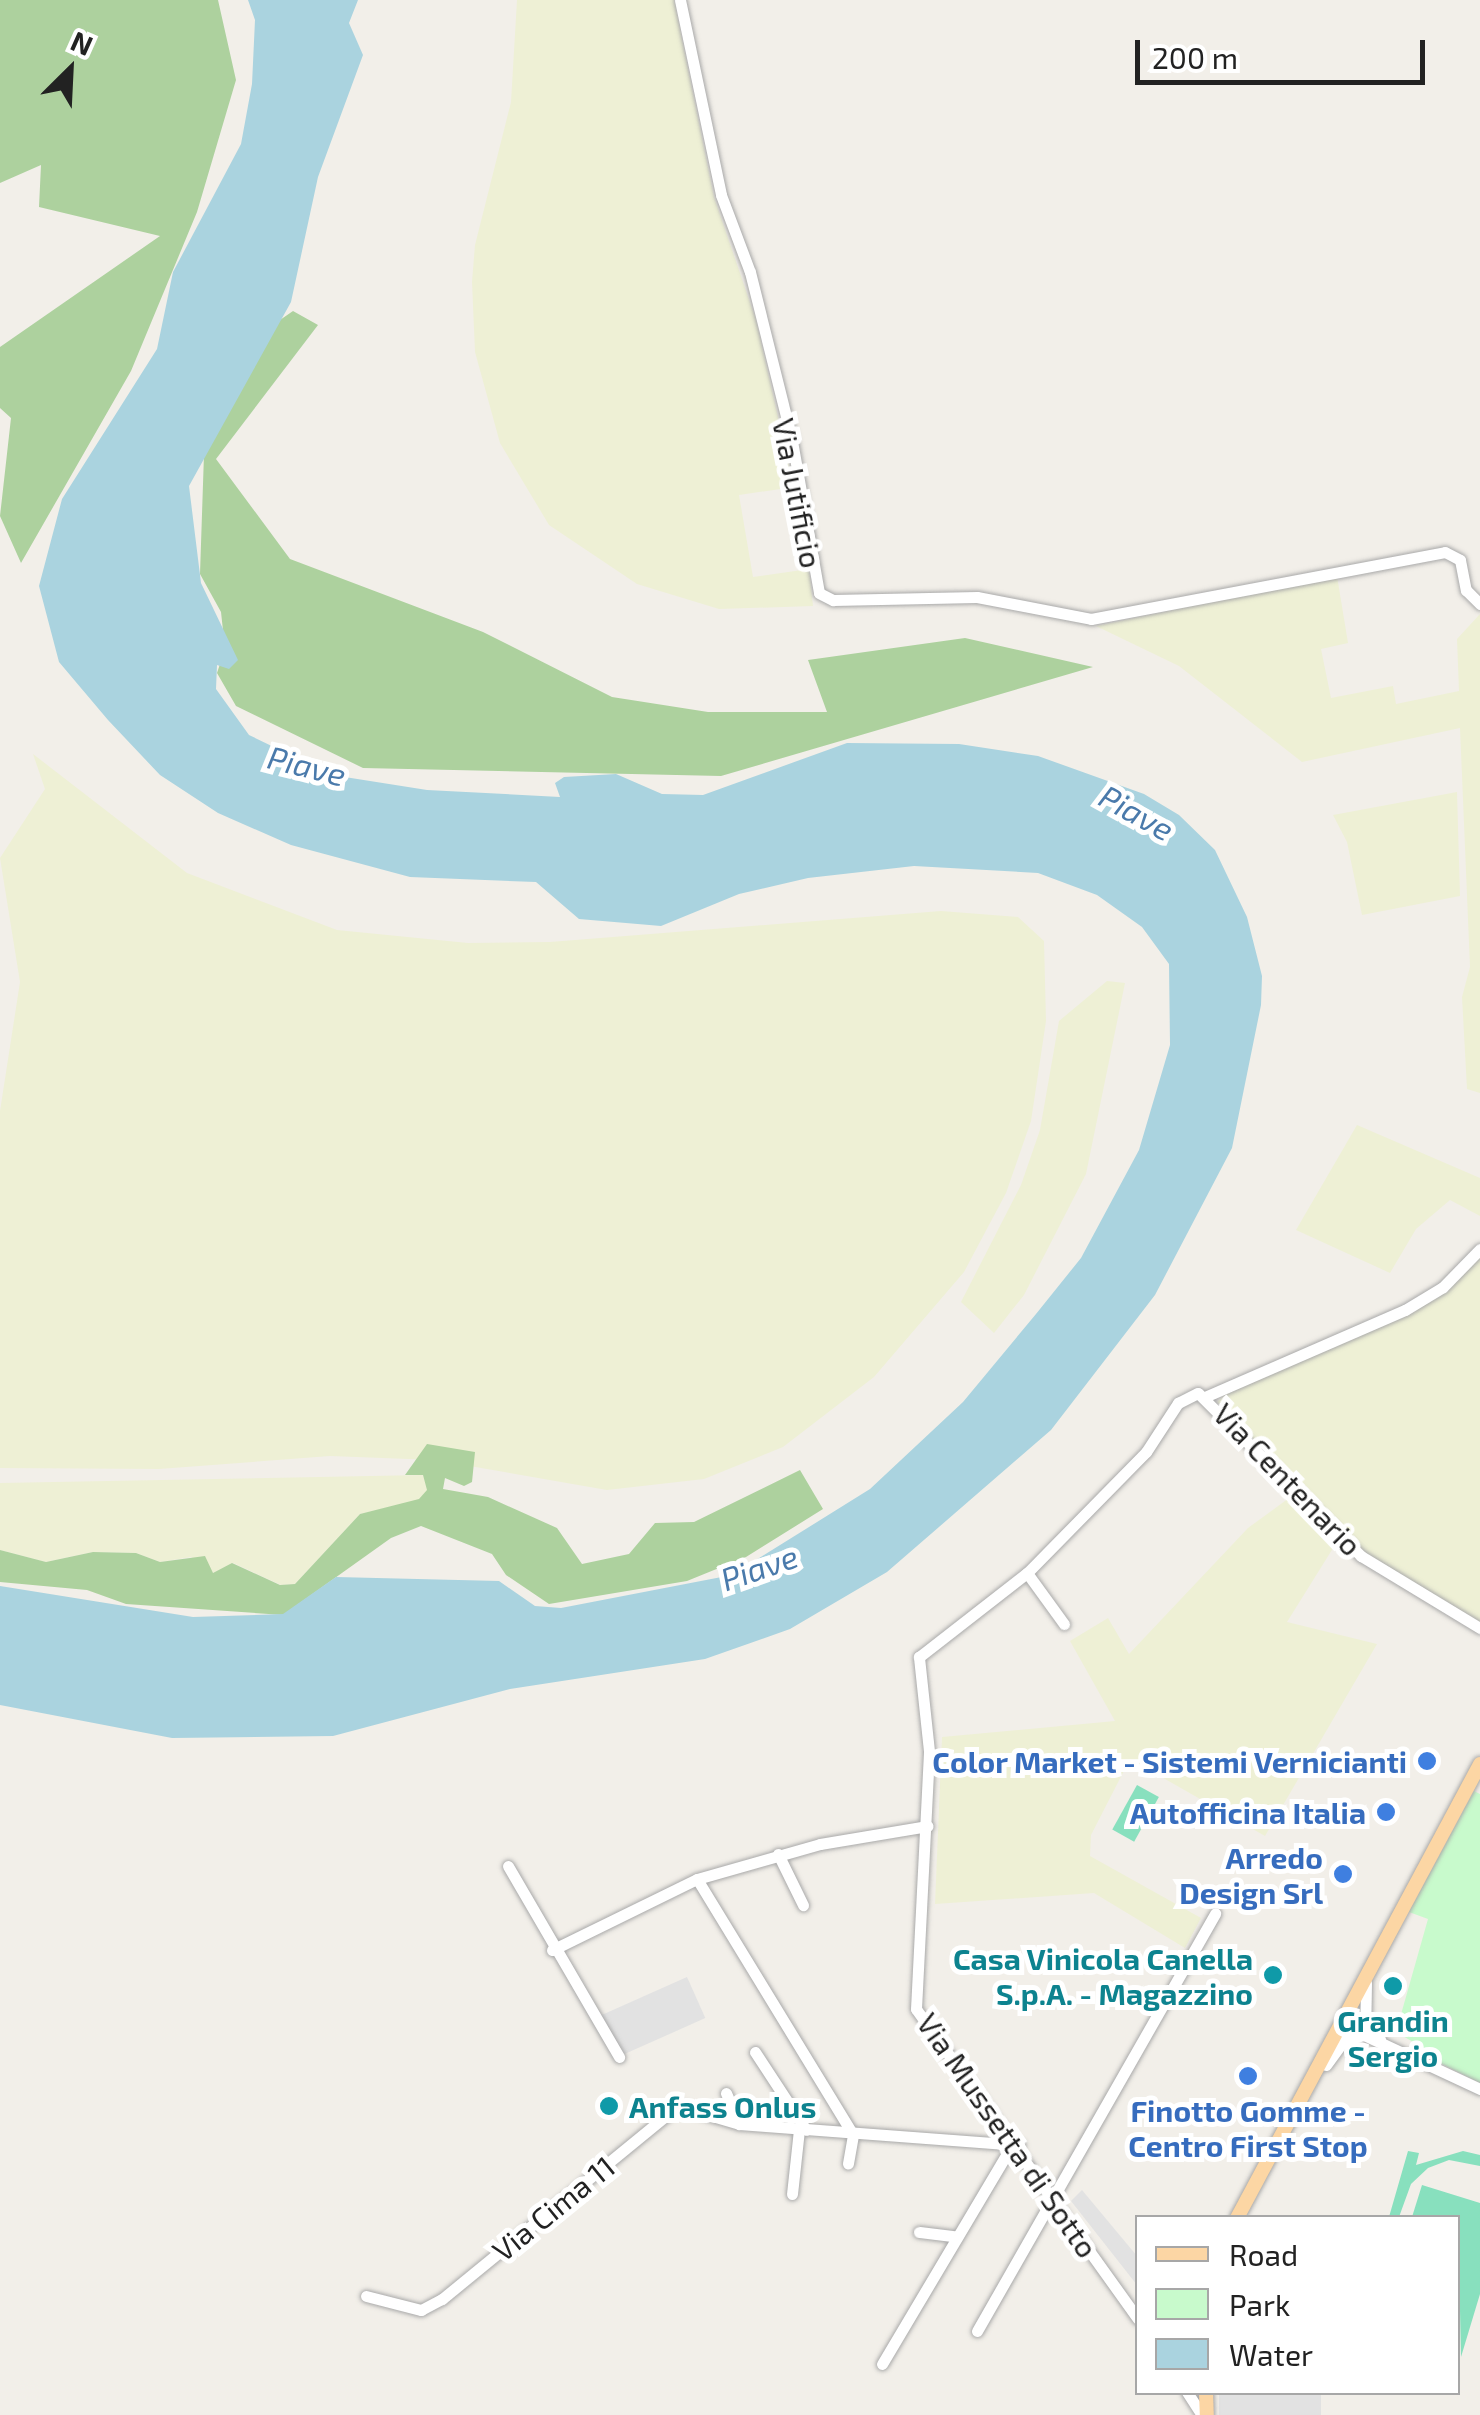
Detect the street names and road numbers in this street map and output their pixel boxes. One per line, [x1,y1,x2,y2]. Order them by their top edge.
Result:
street label: Via Jutificio [766,415,830,571]
street label: Via Centenario [1206,1395,1370,1563]
street label: Via Mussetta di Sotto [910,2006,1106,2264]
street label: Via Cima 11 [485,2148,621,2268]

